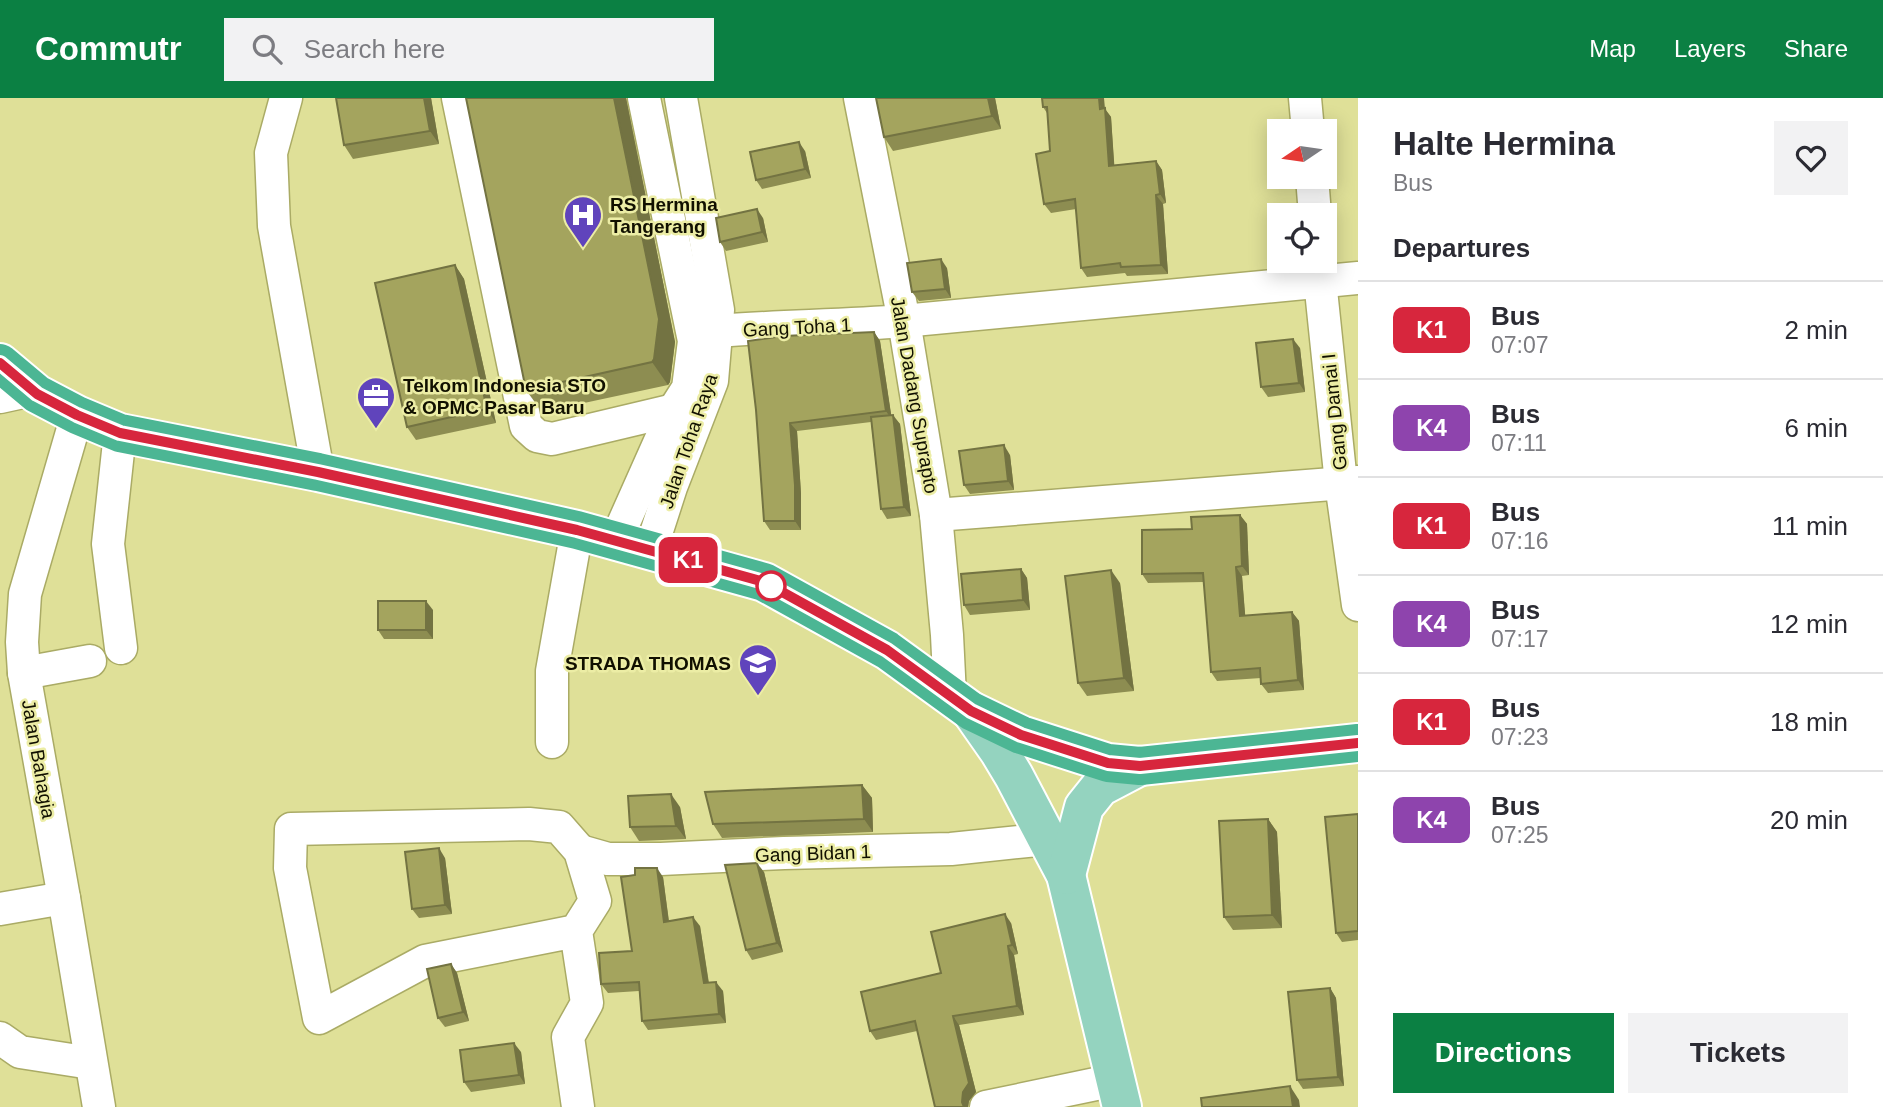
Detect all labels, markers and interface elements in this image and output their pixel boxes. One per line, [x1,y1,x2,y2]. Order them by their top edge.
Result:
search box [224,18,714,81]
text: Commutr [35,30,182,67]
icon: search [248,30,286,68]
text: Search here [304,34,445,64]
text: Map [1589,35,1636,62]
text: Layers [1674,35,1746,62]
text: Share [1784,35,1848,62]
north arrow [1267,119,1337,189]
map controls [1267,119,1337,273]
button: heart [1774,121,1848,195]
text: Halte Hermina [1393,125,1615,162]
text: Bus [1393,170,1433,196]
hospital icon: RS Hermina Tangerang [562,194,604,249]
place label: RS Hermina Tangerang [610,194,718,237]
button: locate [1267,203,1337,273]
text: Departures [1393,233,1530,263]
street label: Jalan Dadang Suprapto [887,295,942,495]
text: Bus [1491,301,1540,331]
street label: Gang Toha 1 [742,314,852,341]
text: 2 min [1784,315,1848,345]
text: K1 [1416,316,1447,343]
text: 07:07 [1491,332,1549,358]
street label: Gang Damai I [1318,353,1351,471]
street label: Jalan Toha Raya [656,371,722,511]
office icon: Telkom Indonesia STO & OPMC Pasar Baru [355,375,397,430]
place label: Telkom Indonesia STO & OPMC Pasar Baru [403,375,606,418]
text: Bus [1491,399,1540,429]
text: 6 min [1784,413,1848,443]
text: K4 [1416,414,1447,441]
text: 07:11 [1491,430,1547,456]
text: Bus [1491,497,1540,527]
text: 11 min [1772,511,1848,541]
text: K1 [1416,512,1447,539]
text: 07:16 [1491,528,1549,554]
line badge: K1 [656,537,720,583]
text: K1 [673,546,703,573]
unlabelled marker [756,571,786,601]
text: Bus [1491,595,1540,625]
text: 12 min [1770,609,1848,639]
text: K4 [1416,610,1447,637]
text: 07:17 [1491,626,1549,652]
school or university icon: STRADA THOMAS [737,642,779,697]
place label: STRADA THOMAS [565,653,731,674]
text: Bus [1491,693,1540,723]
street label: Jalan Bahagia [18,698,59,821]
text: 18 min [1770,707,1848,737]
text: K1 [1416,708,1447,735]
text: 07:23 [1491,724,1549,750]
text: Bus [1491,791,1540,821]
text: 20 min [1770,805,1848,835]
text: K4 [1416,806,1447,833]
text: 07:25 [1491,822,1549,848]
street label: Gang Bidan 1 [755,841,871,866]
button: Directions [1393,1013,1614,1093]
button: Tickets [1628,1013,1848,1093]

